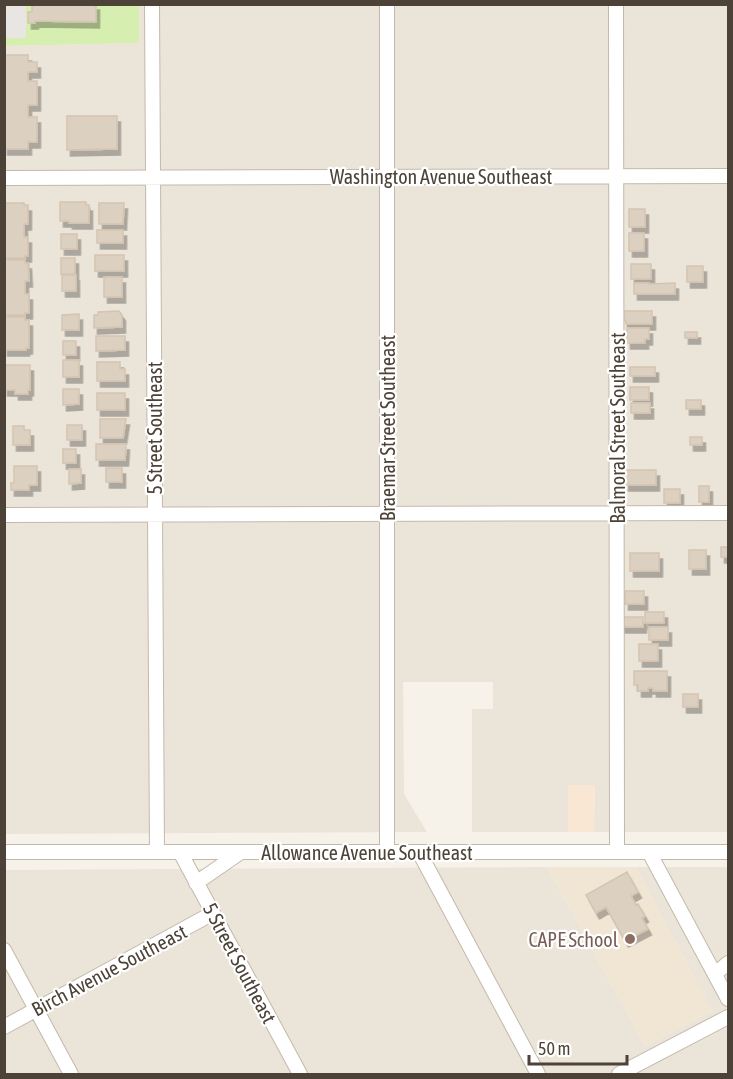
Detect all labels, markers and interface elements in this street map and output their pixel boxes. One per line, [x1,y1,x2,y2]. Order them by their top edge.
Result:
street label: Washington Avenue Southeast [330,165,552,188]
street label: Balmoral Street Southeast [606,332,629,524]
street label: Braemar Street Southeast [376,335,399,521]
street label: 5 Street Southeast [143,361,166,494]
street label: Allowance Avenue Southeast [261,841,473,864]
street label: 5 Street Southeast [199,899,281,1027]
street label: Birch Avenue Southeast [28,919,191,1021]
place label: CAPE School [529,928,619,951]
marker: CAPE School [623,932,637,946]
scale bar [529,1028,626,1066]
text: 50 m [538,1038,570,1059]

